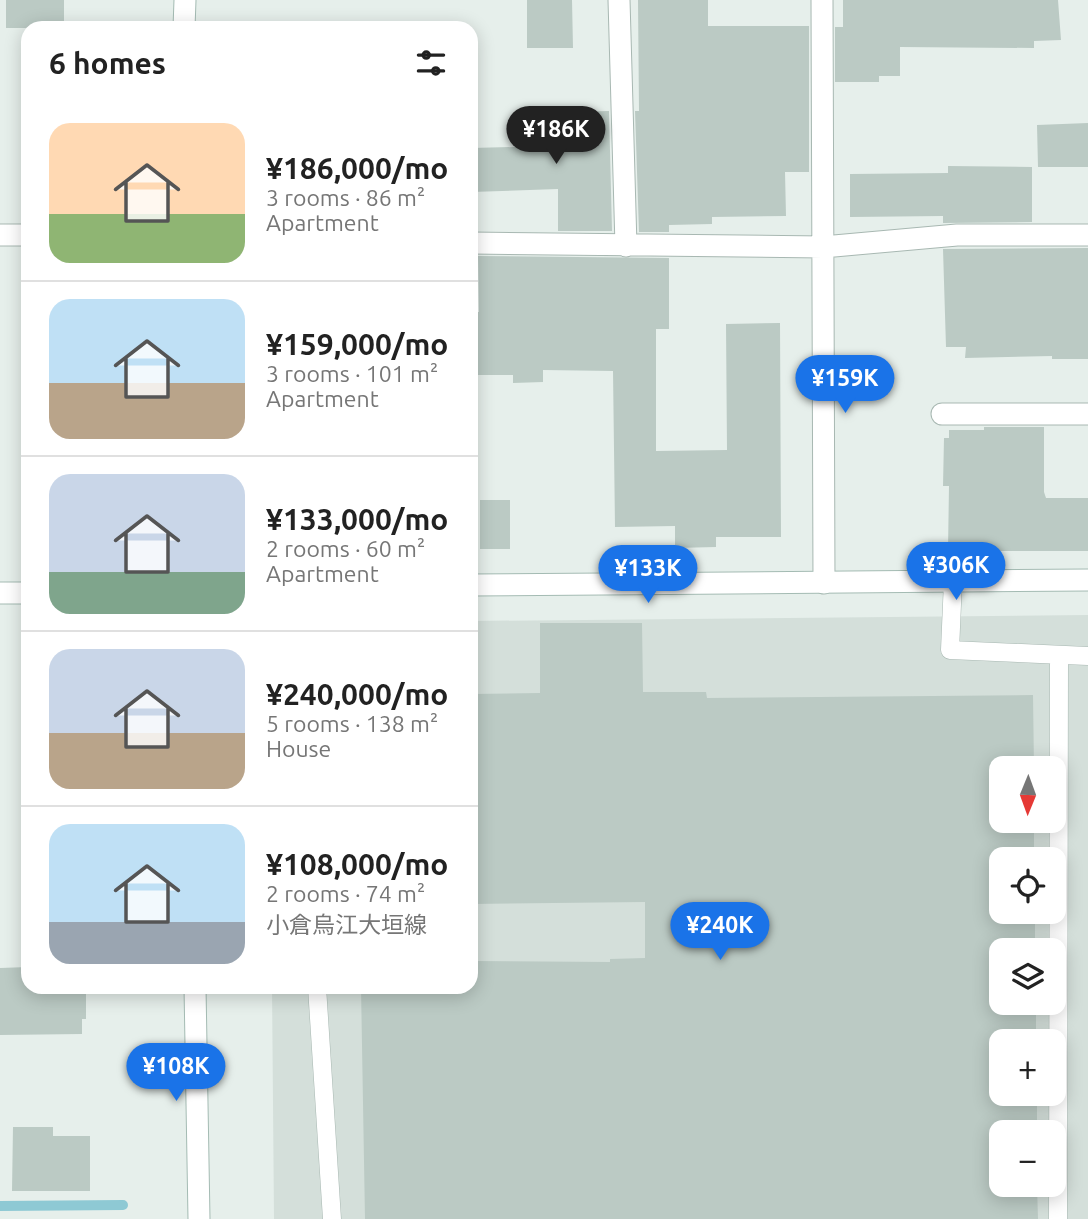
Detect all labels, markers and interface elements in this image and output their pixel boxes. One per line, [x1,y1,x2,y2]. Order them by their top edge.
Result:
icon: filters [412,44,450,82]
text: 6 homes [49,46,166,80]
pin: ¥186K [507,106,605,166]
text: ¥186K [522,116,590,141]
icon: home [105,151,189,235]
text: ¥186,000/mo [266,151,448,185]
text: 3 rooms · 86 m² [266,185,425,210]
text: Apartment [266,210,379,235]
icon: home [105,327,189,411]
text: ¥159,000/mo [266,327,448,361]
pin: ¥159K [796,356,894,415]
text: 3 rooms · 101 m² [266,361,438,386]
text: ¥159K [811,365,879,390]
text: Apartment [266,386,379,411]
icon: home [105,502,189,586]
text: ¥133,000/mo [266,502,448,536]
text: 2 rooms · 60 m² [266,536,425,561]
pin: ¥306K [907,542,1005,602]
pin: ¥133K [599,546,697,605]
text: ¥306K [922,552,990,577]
text: ¥133K [614,555,682,580]
text: Apartment [266,561,379,586]
icon: home [105,677,189,761]
text: ¥240,000/mo [266,677,448,711]
text: 5 rooms · 138 m² [266,711,438,736]
text: House [266,736,331,761]
north arrow [989,756,1066,833]
map controls [989,756,1066,1197]
text: ¥108,000/mo [266,847,448,881]
button: locate [989,847,1066,924]
icon: home [105,852,189,936]
text: 2 rooms · 74 m² [266,881,425,906]
pin: ¥240K [671,902,769,962]
text: 小倉烏江大垣線 [266,912,427,937]
text: ¥240K [686,912,754,937]
button: layers [989,938,1066,1015]
button: + [989,1029,1066,1106]
pin: ¥108K [127,1044,225,1103]
text: ¥108K [142,1053,210,1078]
button: − [989,1120,1066,1197]

